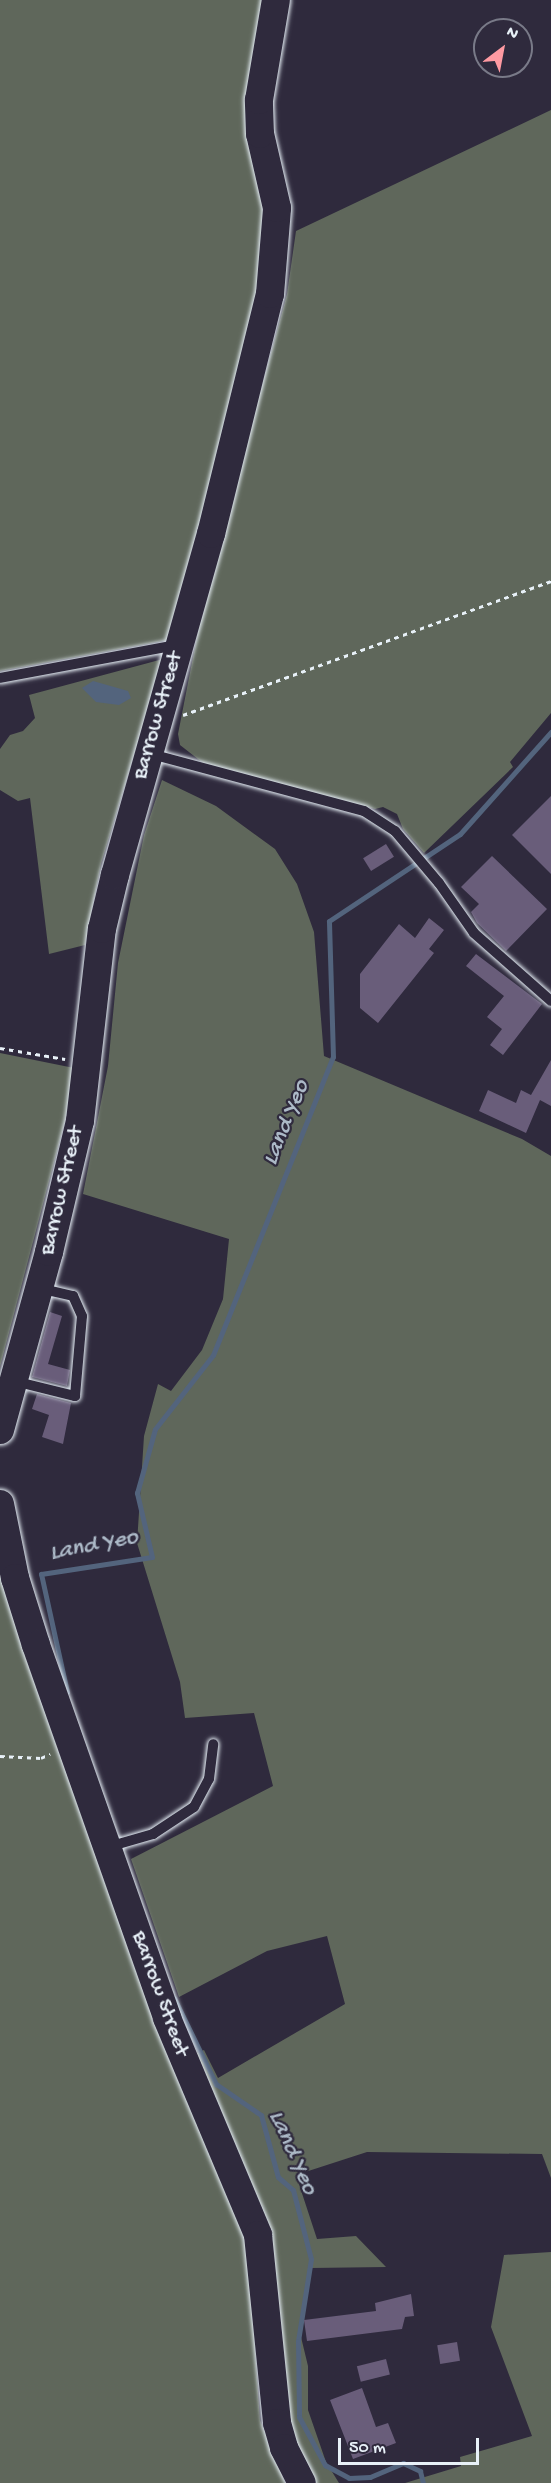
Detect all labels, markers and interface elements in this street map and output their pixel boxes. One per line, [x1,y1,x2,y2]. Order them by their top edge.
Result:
north arrow [473,18,533,78]
text: N [502,23,521,45]
street label: Barrow Street [128,649,190,783]
water label: Land Yeo [257,1076,317,1170]
street label: Barrow Street [35,1124,91,1258]
water label: Land Yeo [47,1523,141,1569]
street label: Barrow Street [124,1928,194,2060]
water label: Land Yeo [261,2106,323,2200]
scale bar [341,2426,482,2464]
text: 50 m [349,2438,386,2459]

